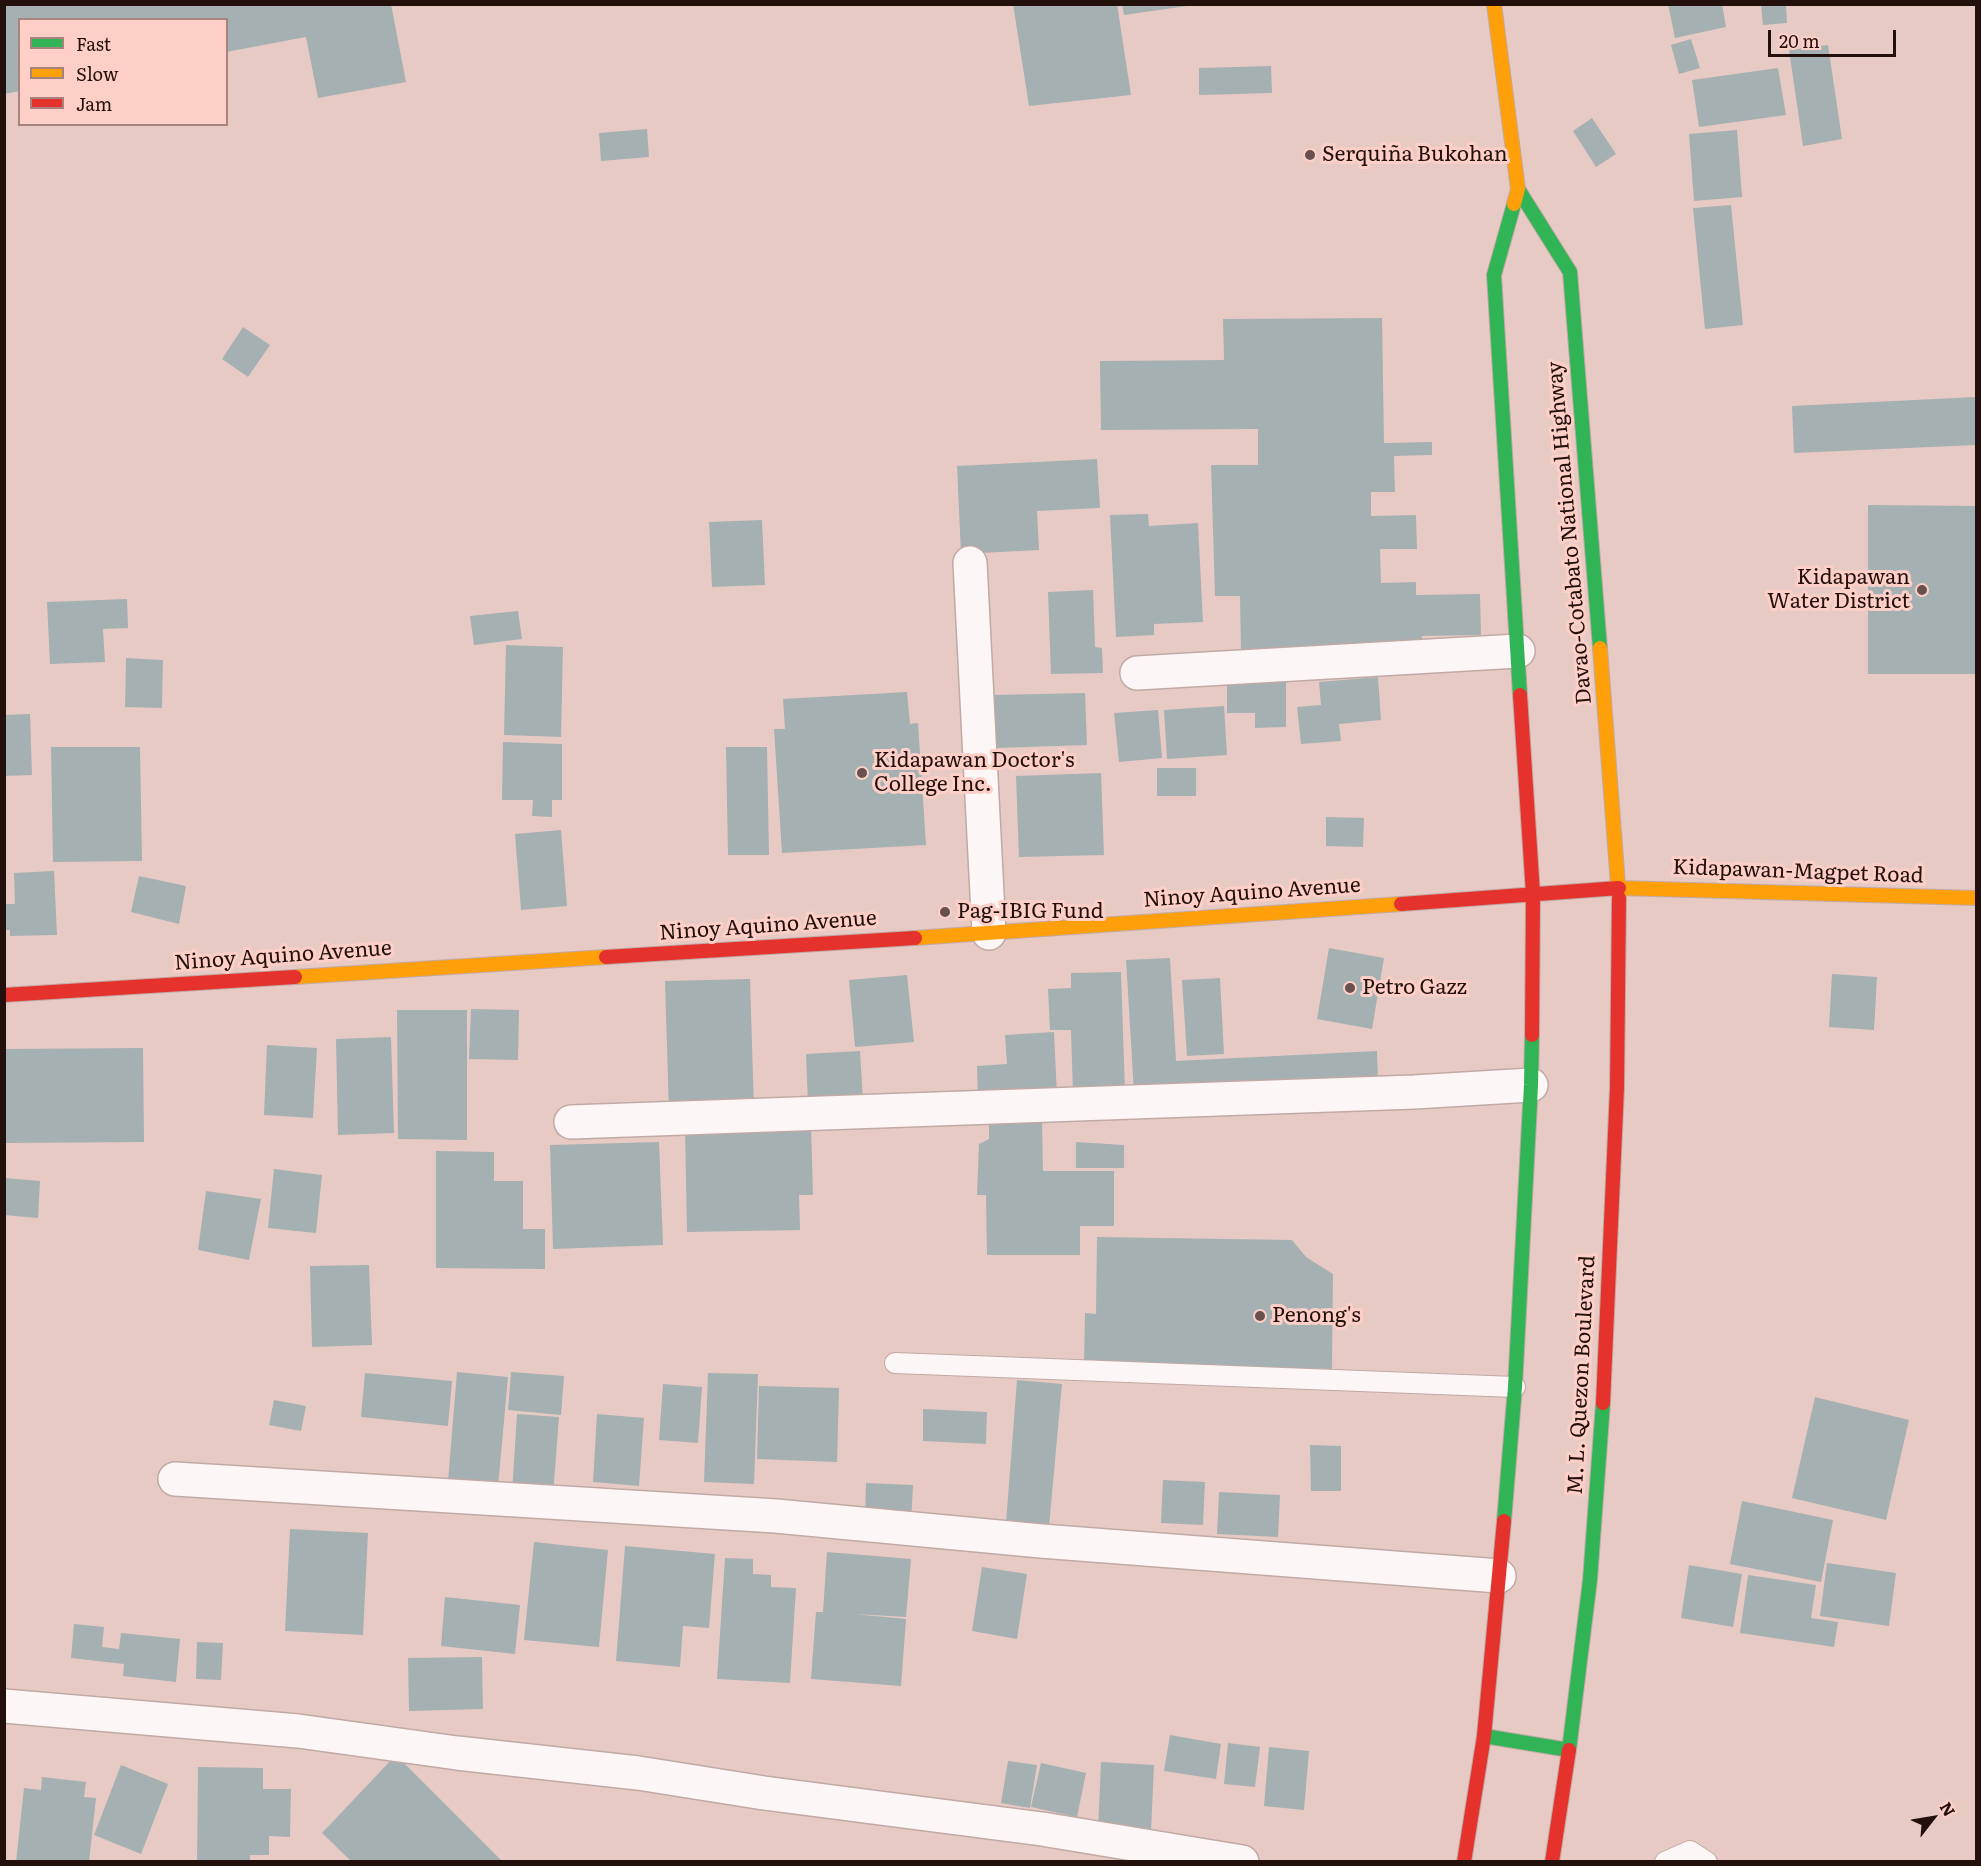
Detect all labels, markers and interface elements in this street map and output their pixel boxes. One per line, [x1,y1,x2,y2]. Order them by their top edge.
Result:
legend [18,18,228,126]
scale bar [1771,18,1898,56]
text: 20 m [1779,27,1820,54]
text: Fast [76,30,111,57]
text: Slow [76,60,118,87]
text: Jam [76,90,112,117]
place label: Serquiña Bukohan [1322,142,1508,168]
marker: Serquiña Bukohan [1303,148,1317,162]
street label: Davao-Cotabato National Highway [1542,361,1598,705]
place label: Kidapawan Water District [1767,565,1910,615]
marker: Kidapawan Water District [1915,583,1929,597]
place label: Kidapawan Doctor's College Inc. [874,748,1074,798]
marker: Kidapawan Doctor's College Inc. [855,766,869,780]
street label: Kidapawan-Magpet Road [1672,855,1924,889]
street label: Ninoy Aquino Avenue [1142,873,1362,913]
place label: Pag-IBIG Fund [957,899,1104,925]
marker: Pag-IBIG Fund [938,905,952,919]
street label: Ninoy Aquino Avenue [658,906,878,946]
street label: Ninoy Aquino Avenue [173,936,393,976]
place label: Petro Gazz [1362,975,1467,1001]
marker: Petro Gazz [1343,981,1357,995]
street label: M. L. Quezon Boulevard [1563,1255,1601,1495]
place label: Penong's [1272,1303,1361,1329]
marker: Penong's [1253,1309,1267,1323]
north arrow [1903,1788,1963,1848]
text: N [1935,1797,1962,1821]

